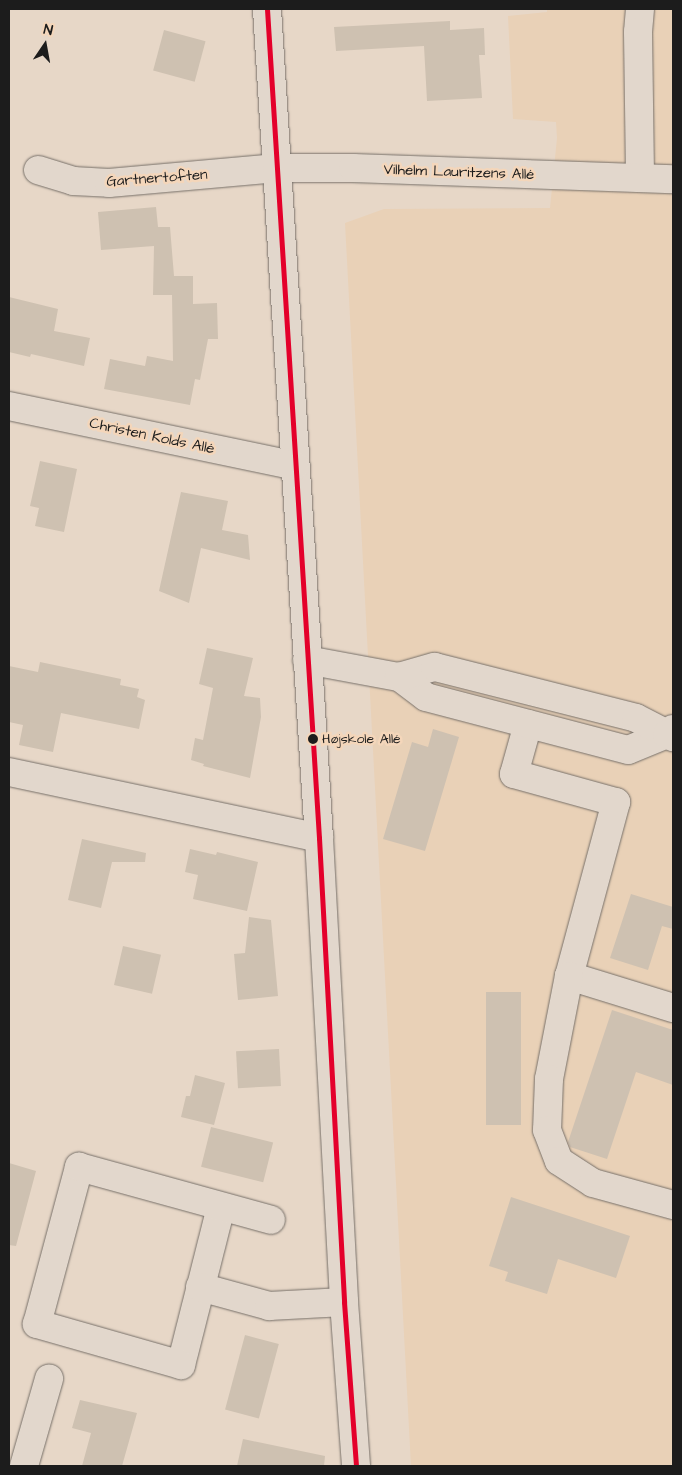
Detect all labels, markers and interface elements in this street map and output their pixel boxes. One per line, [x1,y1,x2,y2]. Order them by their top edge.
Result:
north arrow [20,20,70,70]
text: N [42,20,54,41]
street label: Vilhelm Lauritzens Allé [383,160,535,184]
street label: Gartnertoften [106,165,208,191]
street label: Christen Kolds Allé [88,414,216,458]
place label: Højskole Allé [322,731,401,747]
marker: Højskole Allé [308,734,318,744]

